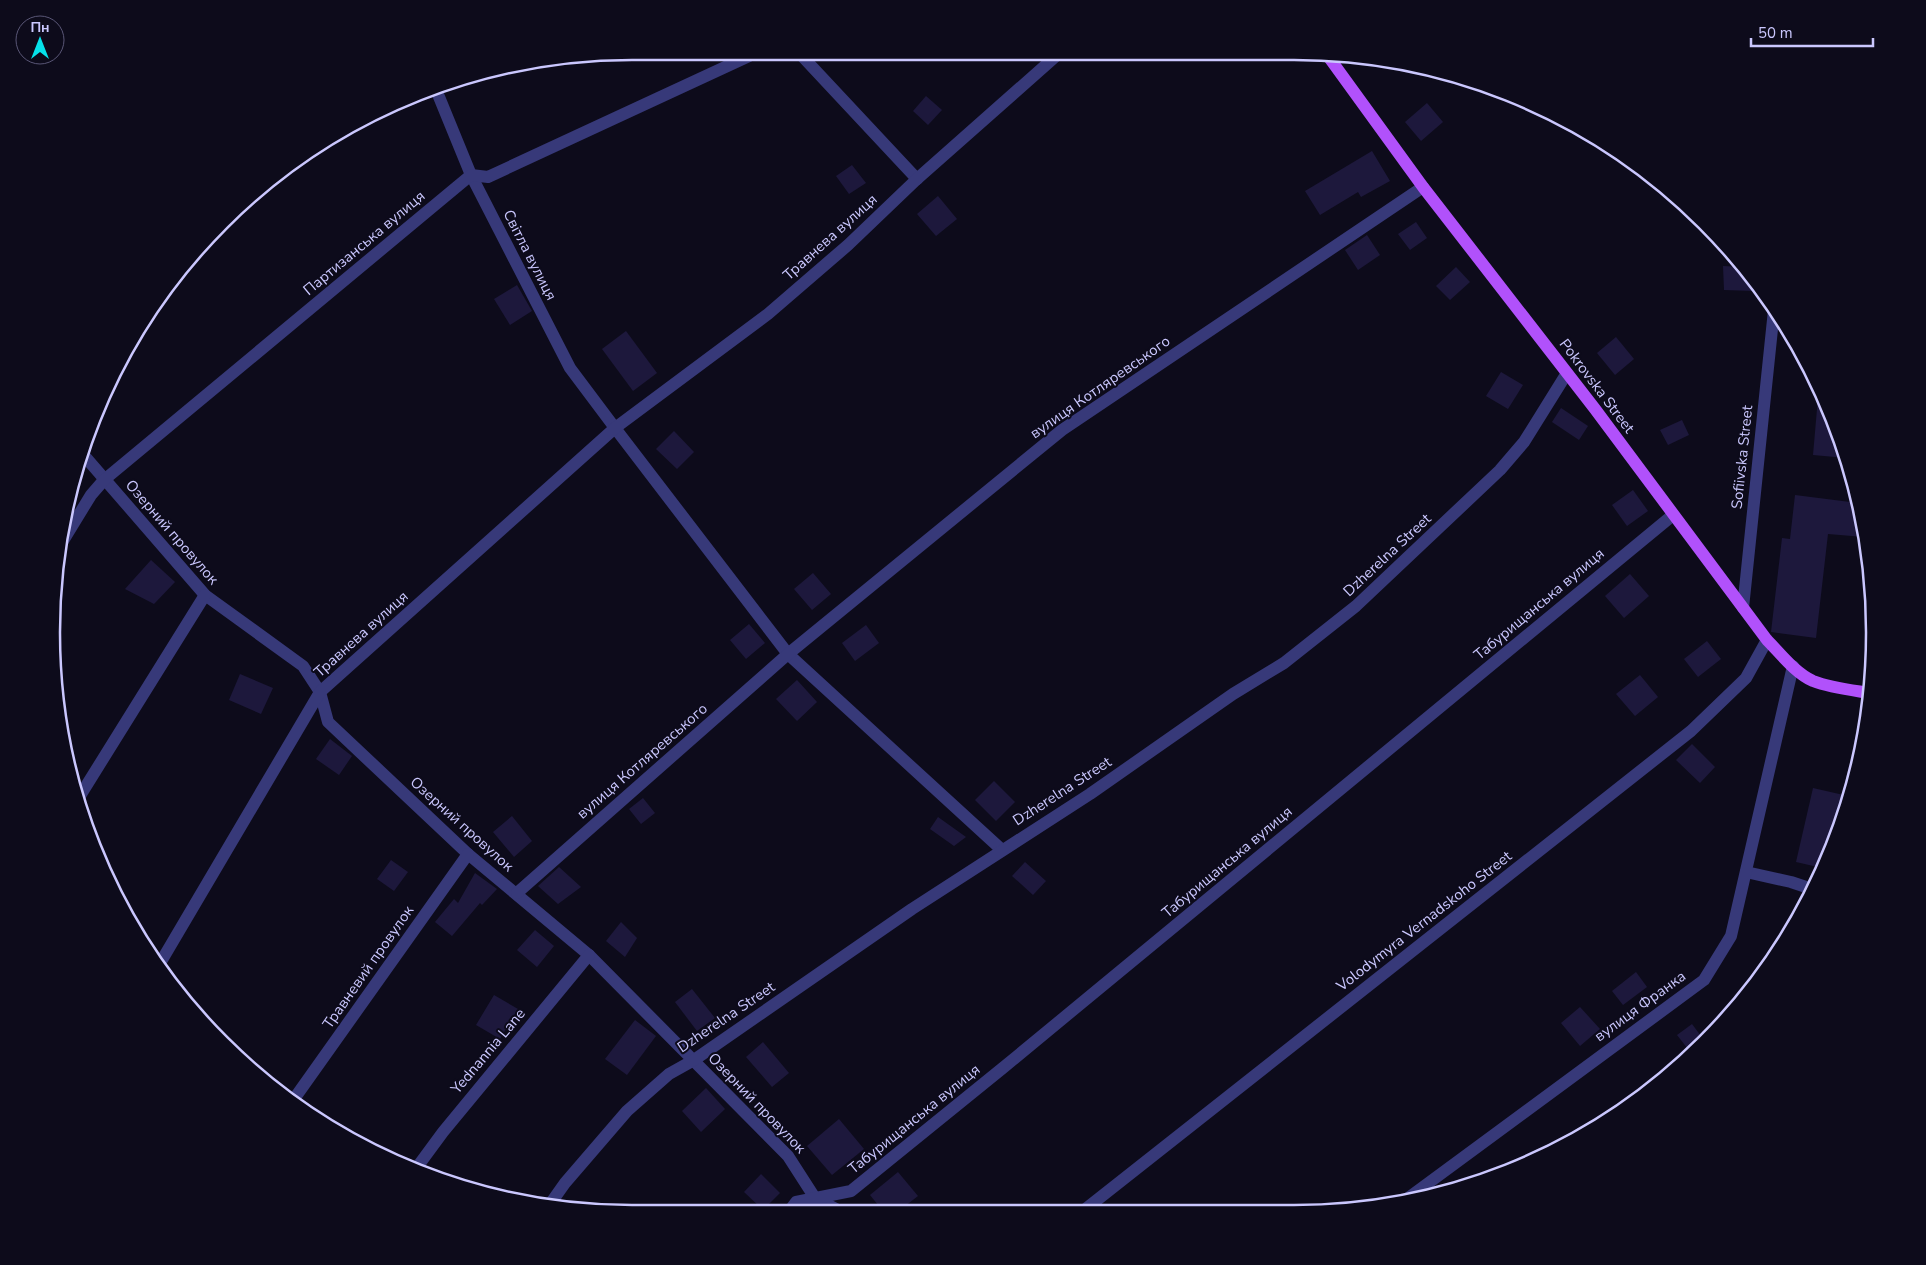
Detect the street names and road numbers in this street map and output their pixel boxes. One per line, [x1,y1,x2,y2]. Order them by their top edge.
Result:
street label: Партизанська вулиця [299,186,429,300]
street label: Травнева вулиця [779,189,881,285]
street label: Світла вулиця [499,206,561,304]
street label: вулиця Котляревського [1026,331,1174,443]
street label: Pokrovska Street [1555,335,1640,438]
street label: Sofiivska Street [1727,403,1757,510]
street label: Озерний провулок [121,475,223,589]
street label: Dzherelna Street [1339,508,1436,601]
street label: Табурищанська вулиця [1470,544,1608,664]
street label: Травнева вулиця [310,586,412,682]
street label: вулиця Котляревського [572,699,712,823]
street label: Dzherelna Street [1009,751,1116,830]
street label: Озерний провулок [406,772,518,876]
street label: Табурищанська вулиця [1158,802,1296,922]
street label: Volodymyra Vernadskoho Street [1332,846,1516,996]
street label: Травневий провулок [318,901,418,1033]
street label: вулиця Франка [1590,966,1690,1046]
street label: Dzherelna Street [673,977,779,1057]
street label: Yednannia Lane [446,1004,530,1099]
street label: Озерний провулок [704,1048,810,1158]
street label: Табурищанська вулиця [844,1060,984,1178]

